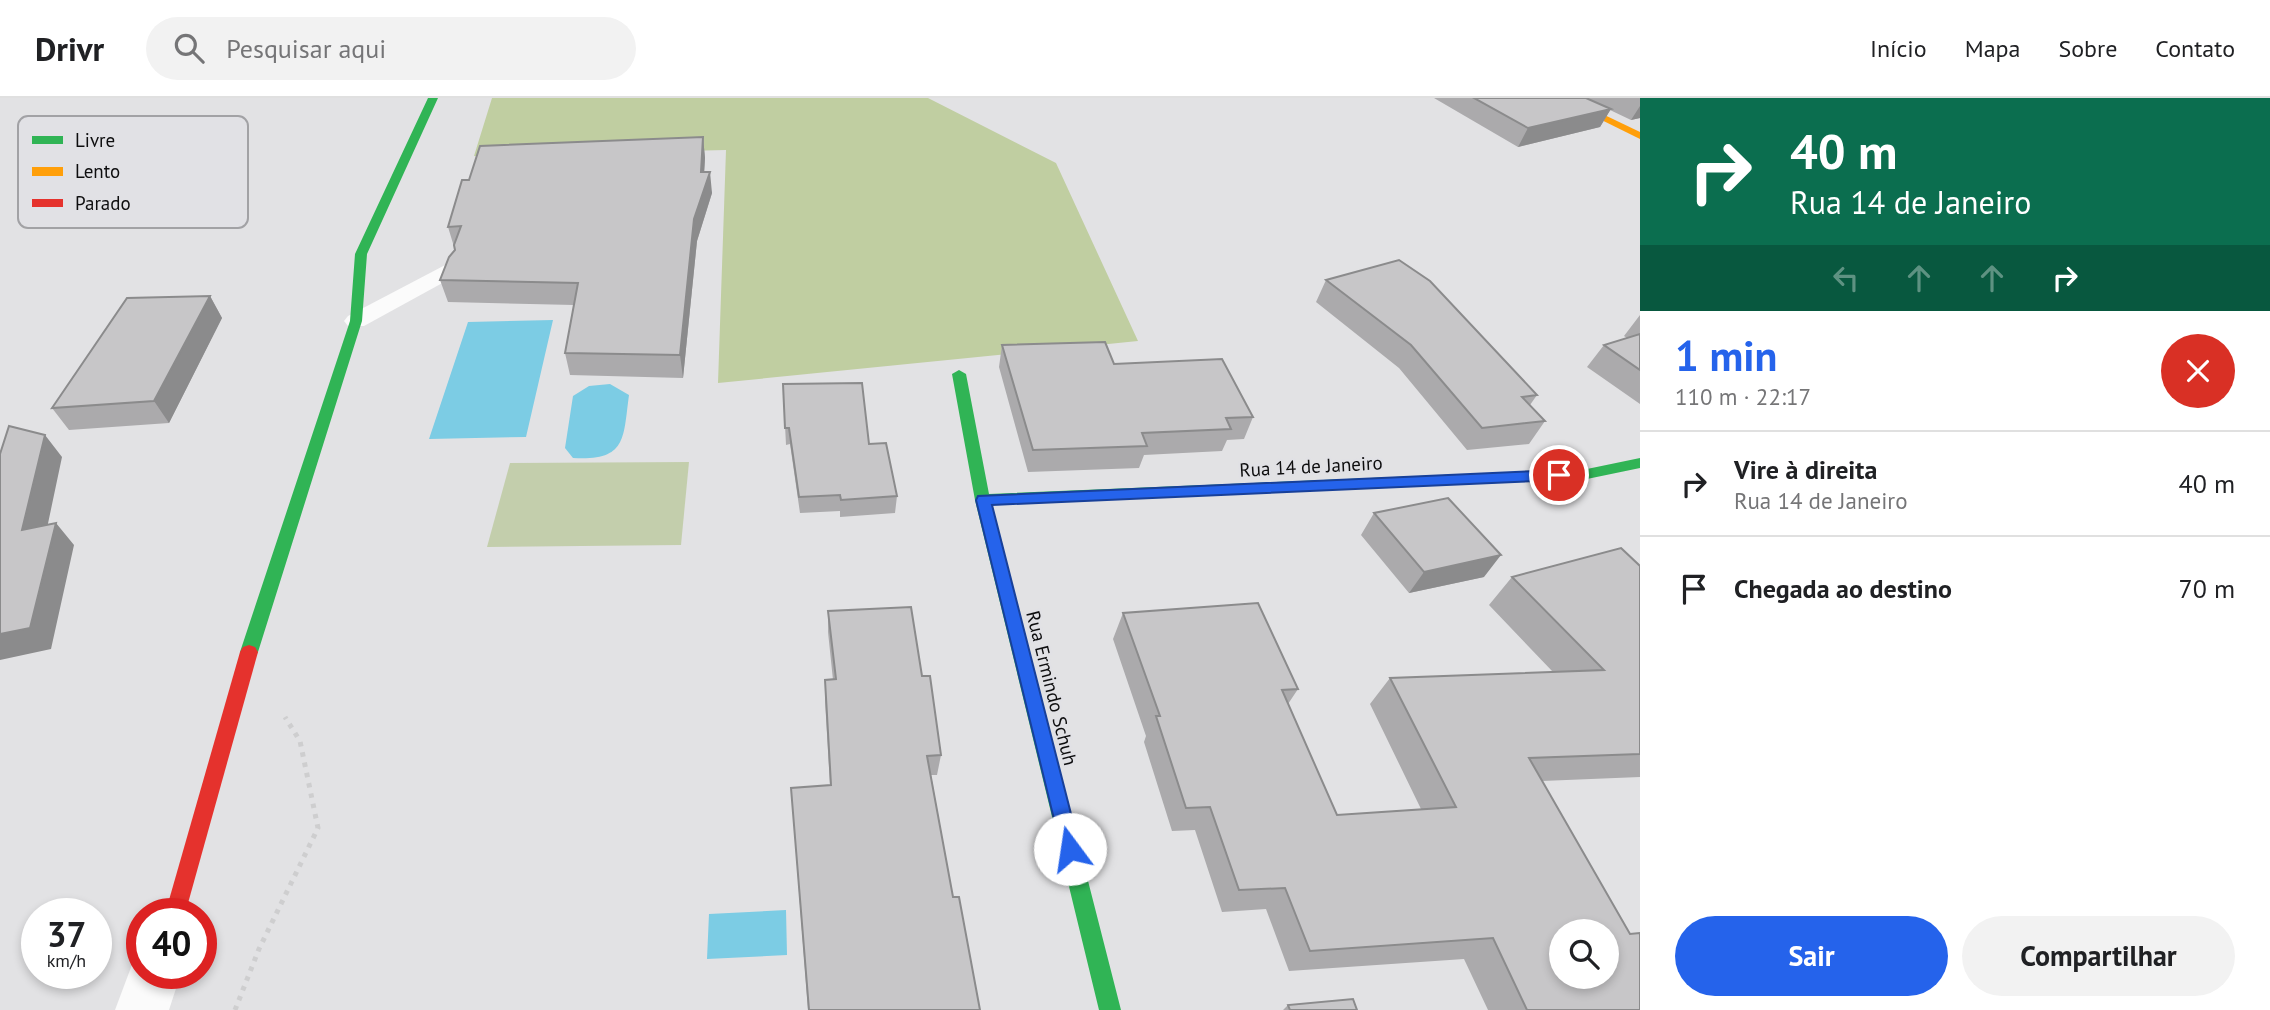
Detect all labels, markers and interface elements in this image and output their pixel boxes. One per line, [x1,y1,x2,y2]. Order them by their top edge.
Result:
search box [146,17,636,80]
text: Drivr [35,27,104,70]
icon: search [170,29,208,67]
text: Pesquisar aqui [226,32,386,65]
text: Início [1870,33,1927,64]
text: Mapa [1965,33,2020,64]
text: Sobre [2058,33,2117,64]
text: Contato [2155,33,2235,64]
legend [18,116,248,228]
text: 40 m [1790,119,1897,183]
icon: right [1675,126,1766,217]
text: Livre [75,128,115,152]
text: Lento [75,159,120,183]
text: Rua 14 de Janeiro [1790,181,2031,223]
text: Parado [75,191,131,215]
icon: left [1827,259,1865,297]
icon: ahead [1900,259,1938,297]
icon: ahead [1973,259,2011,297]
icon: right [2046,259,2084,297]
text: 1 min [1675,328,1777,383]
button: close [2161,334,2235,408]
text: 110 m · 22:17 [1675,382,1811,411]
pin [1529,445,1589,505]
street label: Rua 14 de Janeiro [1239,450,1383,482]
text: Vire à direita [1734,453,1877,486]
icon: arrive [1540,456,1578,494]
icon: right [1675,465,1713,503]
text: 40 m [2179,467,2235,500]
text: Rua 14 de Janeiro [1734,486,1908,515]
icon: arrive [1675,570,1713,608]
text: Chegada ao destino [1734,572,1952,605]
text: 70 m [2179,572,2235,605]
street label: Rua Ermindo Schuh [1021,608,1083,768]
position arrow [1033,812,1107,886]
speed limit sign: 40 [126,898,217,989]
text: 37 [47,911,86,957]
button: Sair [1675,916,1948,996]
button: Compartilhar [1962,916,2235,996]
map controls [1549,919,1619,989]
button: search [1549,919,1619,989]
text: km/h [47,949,86,972]

